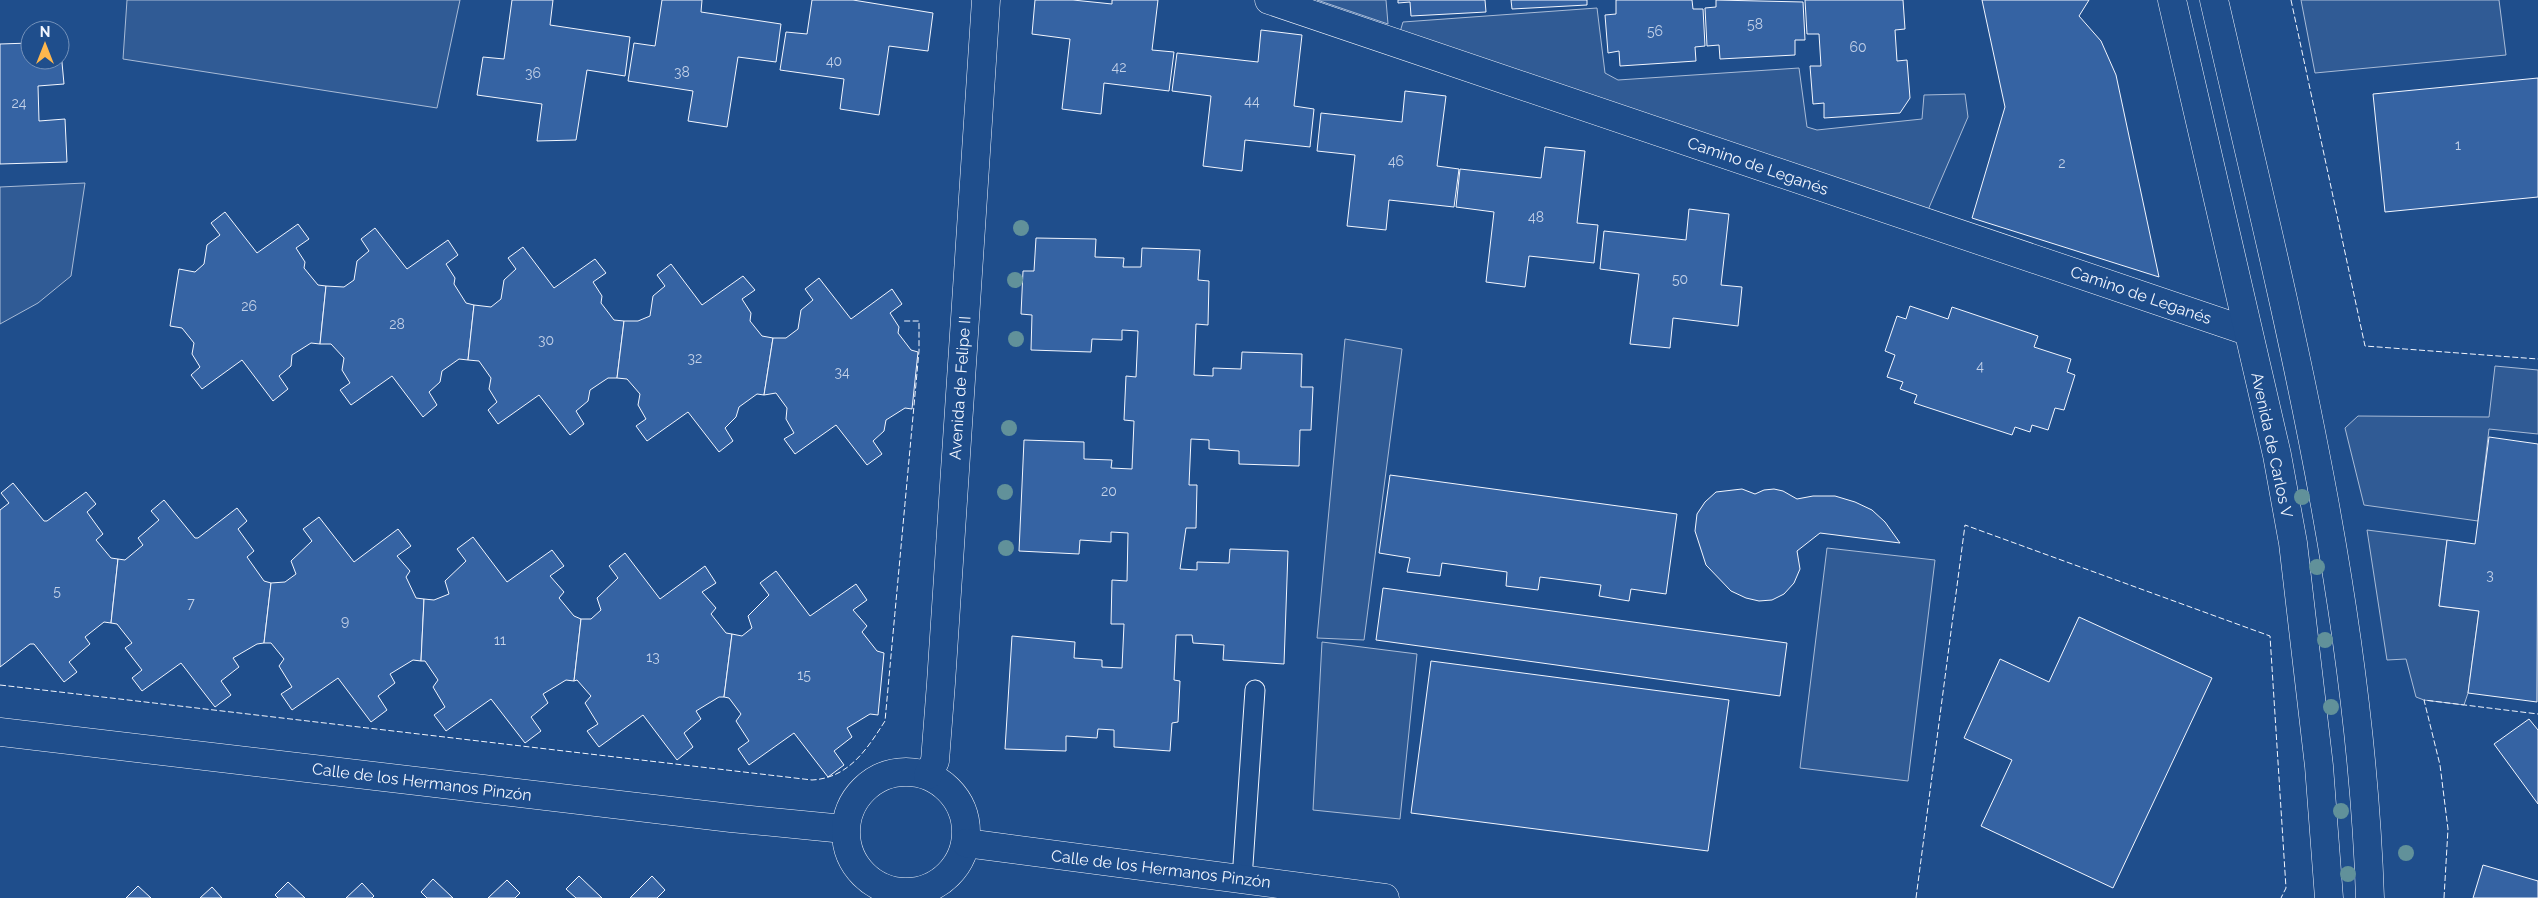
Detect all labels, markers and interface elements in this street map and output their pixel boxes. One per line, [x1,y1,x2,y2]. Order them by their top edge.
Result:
house number: 58 [1747,16,1763,32]
north arrow [20,20,70,70]
house number: 56 [1647,23,1663,39]
text: N [40,24,50,40]
house number: 60 [1849,39,1867,55]
house number: 40 [826,53,842,69]
house number: 42 [1112,59,1126,75]
house number: 38 [674,64,690,80]
house number: 36 [525,65,541,81]
house number: 44 [1244,93,1260,109]
house number: 24 [12,95,27,111]
street label: Camino de Leganés [1685,133,1831,199]
house number: 1 [2455,137,2461,153]
house number: 46 [1388,153,1404,169]
house number: 2 [2058,155,2066,171]
house number: 48 [1528,209,1544,225]
street label: Camino de Leganés [2068,262,2214,328]
house number: 50 [1672,271,1688,287]
house number: 26 [241,298,257,314]
street label: Avenida de Felipe II [945,315,975,461]
house number: 28 [389,316,405,332]
house number: 30 [538,332,554,348]
house number: 32 [688,350,702,366]
house number: 4 [1976,358,1984,374]
house number: 34 [834,364,850,380]
street label: Avenida de Carlos V [2247,371,2297,520]
house number: 20 [1101,483,1117,499]
house number: 3 [2486,567,2494,583]
house number: 5 [53,583,61,599]
house number: 7 [187,595,195,611]
house number: 9 [341,613,349,629]
house number: 11 [494,632,506,648]
house number: 13 [646,649,660,665]
house number: 15 [797,667,811,683]
street label: Calle de los Hermanos Pinzón [311,759,533,805]
street label: Calle de los Hermanos Pinzón [1050,846,1272,892]

